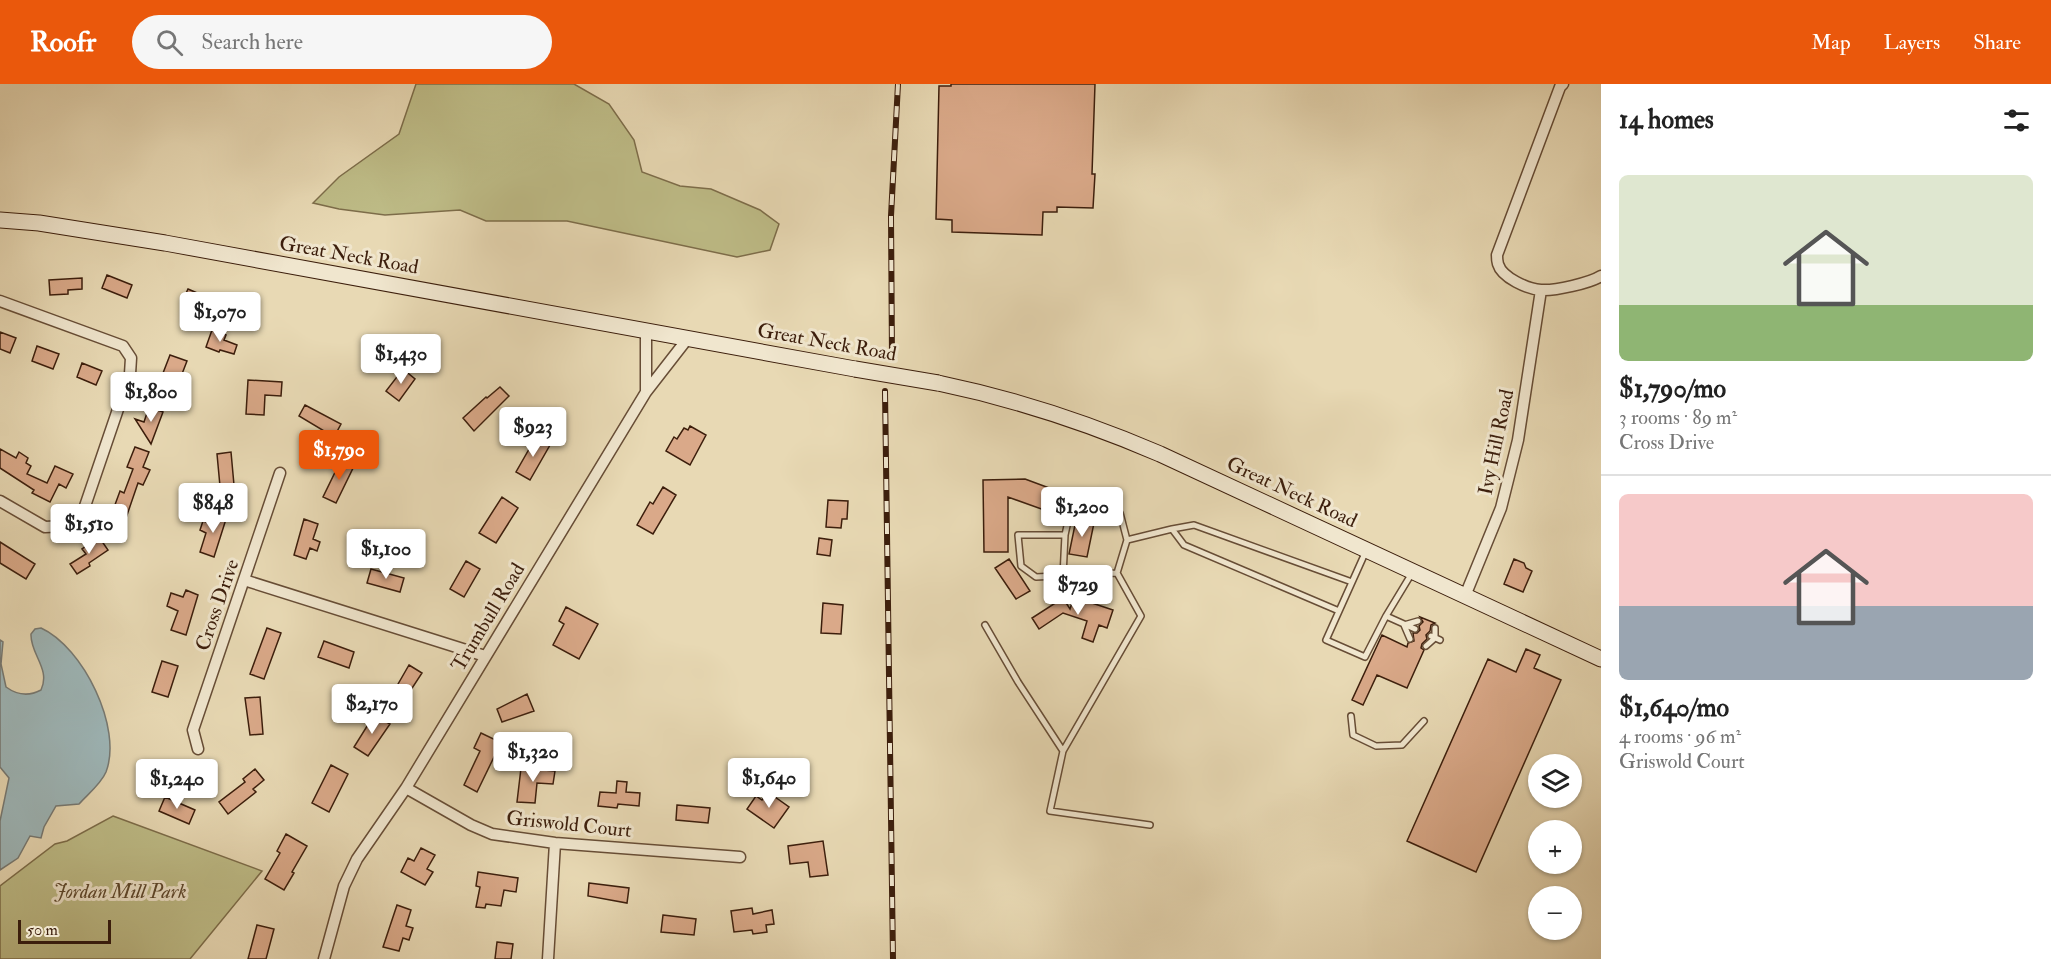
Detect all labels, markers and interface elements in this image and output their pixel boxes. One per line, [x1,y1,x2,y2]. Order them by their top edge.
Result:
search box [132,15,552,69]
text: Roofr [30,25,96,60]
icon: search [153,26,186,59]
text: Search here [201,28,303,56]
text: Map [1811,29,1851,56]
text: Layers [1884,29,1940,56]
text: Share [1973,29,2021,56]
text: 14 homes [1619,104,1714,136]
icon: filters [2000,104,2033,137]
icon: home [1772,214,1880,322]
street label: Great Neck Road [277,230,421,280]
pin: $1,070 [171,292,269,343]
text: $1,070 [194,299,246,324]
street label: Great Neck Road [755,317,899,367]
pin: $1,430 [352,334,450,385]
text: $1,430 [375,341,427,366]
pin: $1,800 [102,372,200,423]
text: $1,790/mo [1619,373,1726,405]
text: $1,800 [124,379,178,404]
street label: Ivy Hill Road [1473,387,1519,497]
text: 3 rooms · 89 m² [1619,405,1737,430]
pin: $923 [497,407,569,458]
text: $923 [513,414,553,439]
pin: $1,790 [290,430,388,481]
text: Cross Drive [1619,430,1714,455]
text: $1,790 [313,437,365,462]
street label: Great Neck Road [1223,451,1361,533]
pin: $848 [177,483,249,534]
pin: $1,200 [1033,487,1131,538]
text: $848 [193,490,233,515]
text: $1,200 [1055,494,1109,519]
pin: $1,510 [40,504,138,555]
text: $1,510 [65,511,113,536]
pin: $1,100 [337,529,435,580]
icon: home [1772,533,1880,641]
text: $1,100 [361,536,411,561]
street label: Cross Drive [190,556,244,654]
street label: Trumbull Road [446,558,530,676]
pin: $729 [1042,565,1114,616]
text: $729 [1058,572,1098,597]
pin: $2,170 [323,684,421,735]
text: $2,170 [346,691,398,716]
text: $1,640/mo [1619,692,1729,724]
text: 4 rooms · 96 m² [1619,724,1741,749]
pin: $1,320 [484,732,582,783]
text: $1,320 [507,739,559,764]
text: Griswold Court [1619,749,1745,774]
map controls [1528,754,1582,940]
button: layers [1528,754,1582,808]
pin: $1,640 [720,758,818,809]
pin: $1,240 [128,759,226,810]
text: $1,640 [742,765,796,790]
text: $1,240 [150,766,204,791]
street label: Griswold Court [505,805,633,843]
button: + [1528,820,1582,874]
park label: Jordan Mill Park [53,879,187,904]
button: − [1528,886,1582,940]
scale bar [18,917,111,944]
text: 50 m [27,920,58,940]

